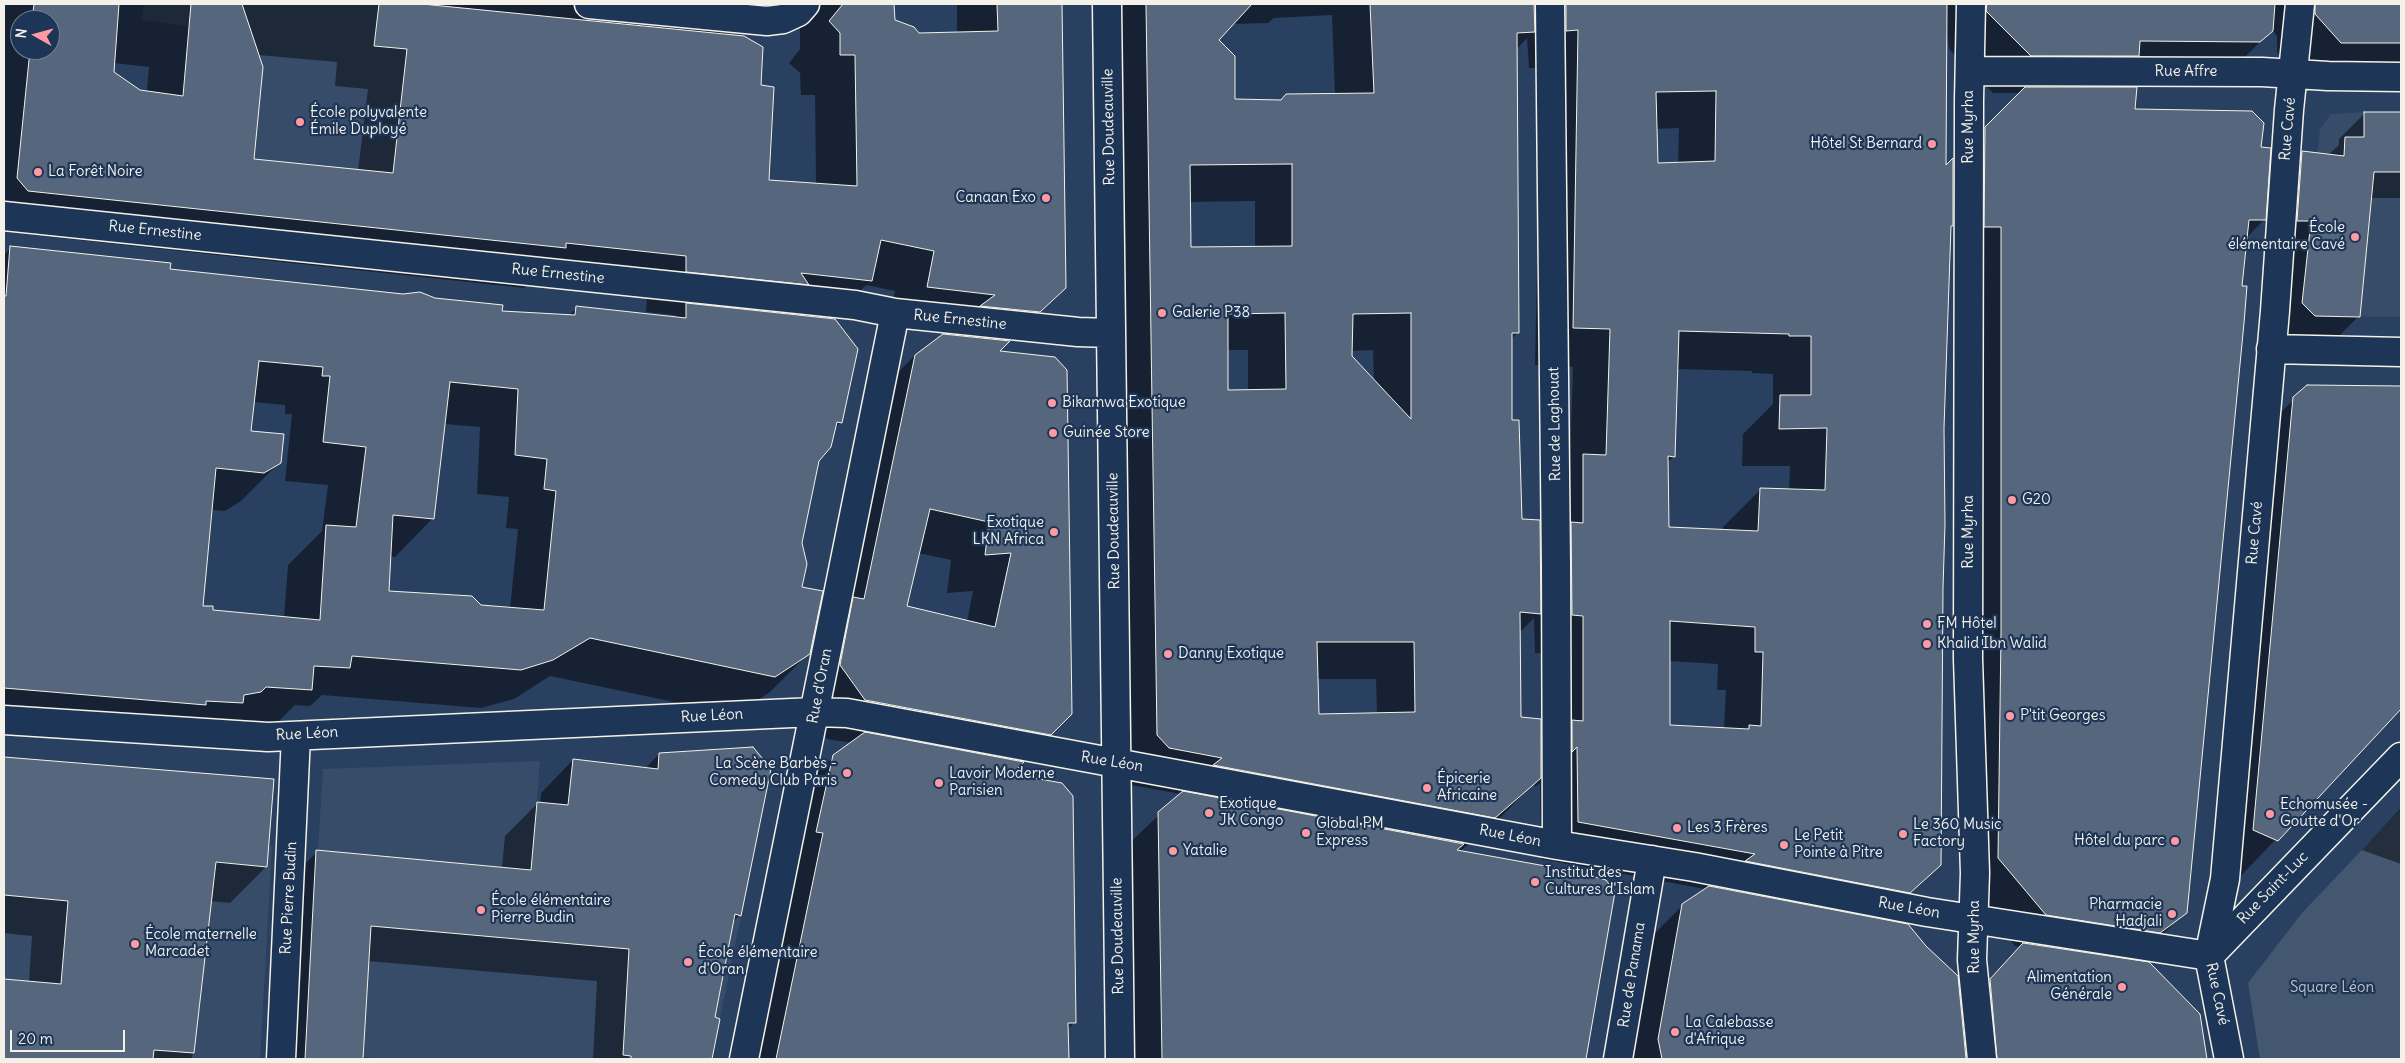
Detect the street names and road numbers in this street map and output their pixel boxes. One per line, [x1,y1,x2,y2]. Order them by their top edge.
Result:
street label: Rue Affre [2155,63,2217,81]
street label: Rue Doudeauville [1099,68,1119,186]
street label: Rue Myrha [1960,90,1978,164]
street label: Rue Cavé [2276,97,2300,161]
street label: Rue Ernestine [108,217,202,245]
street label: Rue Ernestine [511,260,605,288]
street label: Rue Ernestine [913,306,1007,334]
street label: Rue de Laghouat [1545,367,1565,481]
street label: Rue Doudeauville [1104,472,1124,590]
street label: Rue Myrha [1960,495,1978,569]
street label: Rue Cavé [2243,501,2267,565]
street label: Rue d'Oran [804,647,836,725]
street label: Rue Léon [680,705,744,727]
street label: Rue Léon [275,723,339,745]
street label: Rue Léon [1080,748,1144,776]
street label: Rue Léon [1478,821,1542,851]
street label: Rue Pierre Budin [277,841,301,955]
street label: Rue Saint-Luc [2234,848,2312,928]
street label: Rue Doudeauville [1108,877,1128,995]
street label: Rue Léon [1877,894,1941,922]
street label: Rue Myrha [1966,900,1984,974]
street label: Rue de Panama [1615,921,1649,1029]
street label: Rue Cavé [2202,961,2232,1027]

